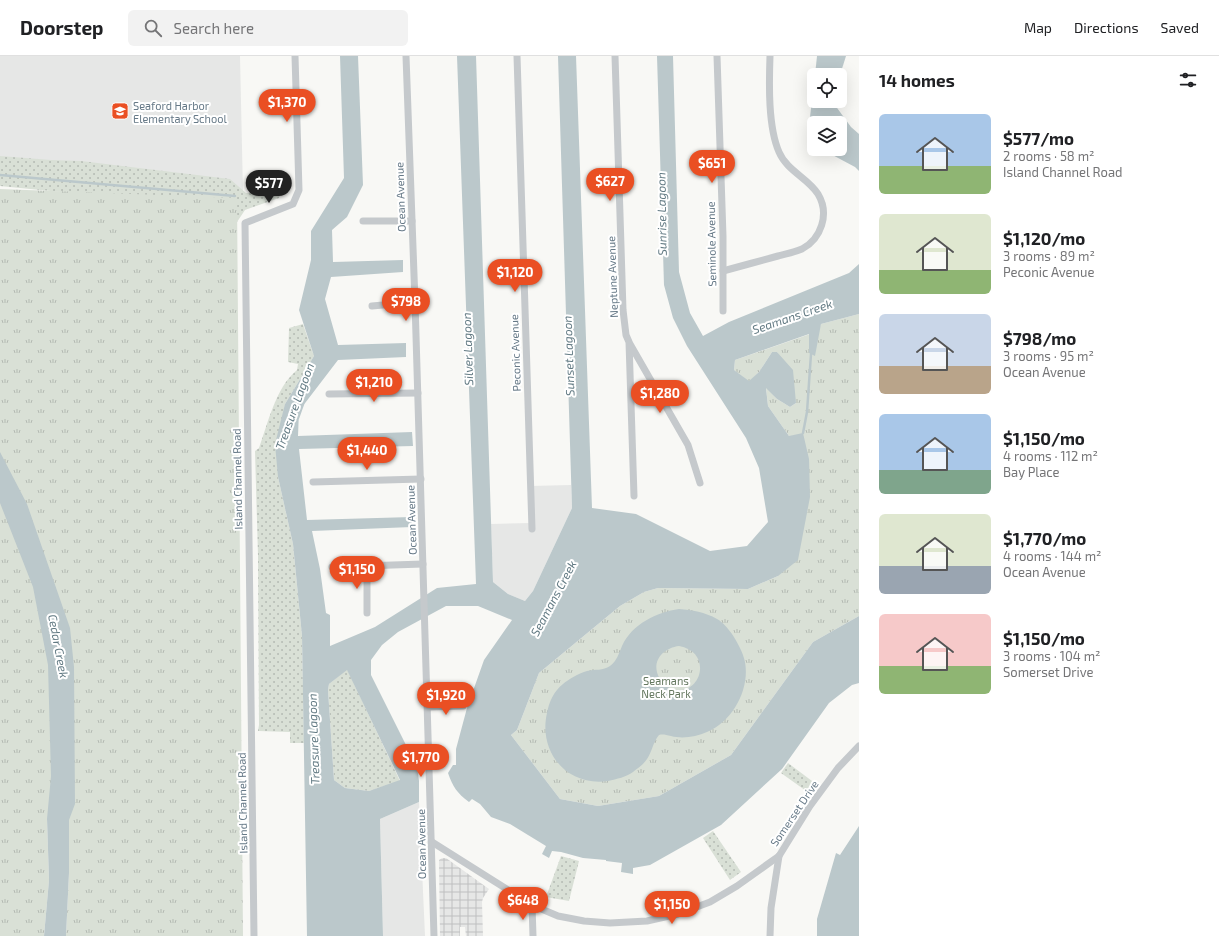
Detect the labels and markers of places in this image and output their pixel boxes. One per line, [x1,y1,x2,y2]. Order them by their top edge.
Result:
pin: $1,370 [254,89,320,123]
place label: Seaford Harbor Elementary School [133,99,227,125]
school or university icon: Seaford Harbor Elementary School [110,101,130,121]
pin: $651 [688,150,736,184]
pin: $627 [586,168,634,202]
pin: $577 [245,170,293,204]
pin: $1,120 [482,259,548,293]
pin: $798 [382,288,430,322]
pin: $1,210 [341,369,407,403]
pin: $1,280 [627,380,693,414]
pin: $1,440 [334,437,400,471]
pin: $1,150 [324,556,390,590]
pin: $1,920 [413,682,479,716]
pin: $1,770 [388,744,454,778]
pin: $648 [499,887,547,921]
pin: $1,150 [639,891,705,925]

